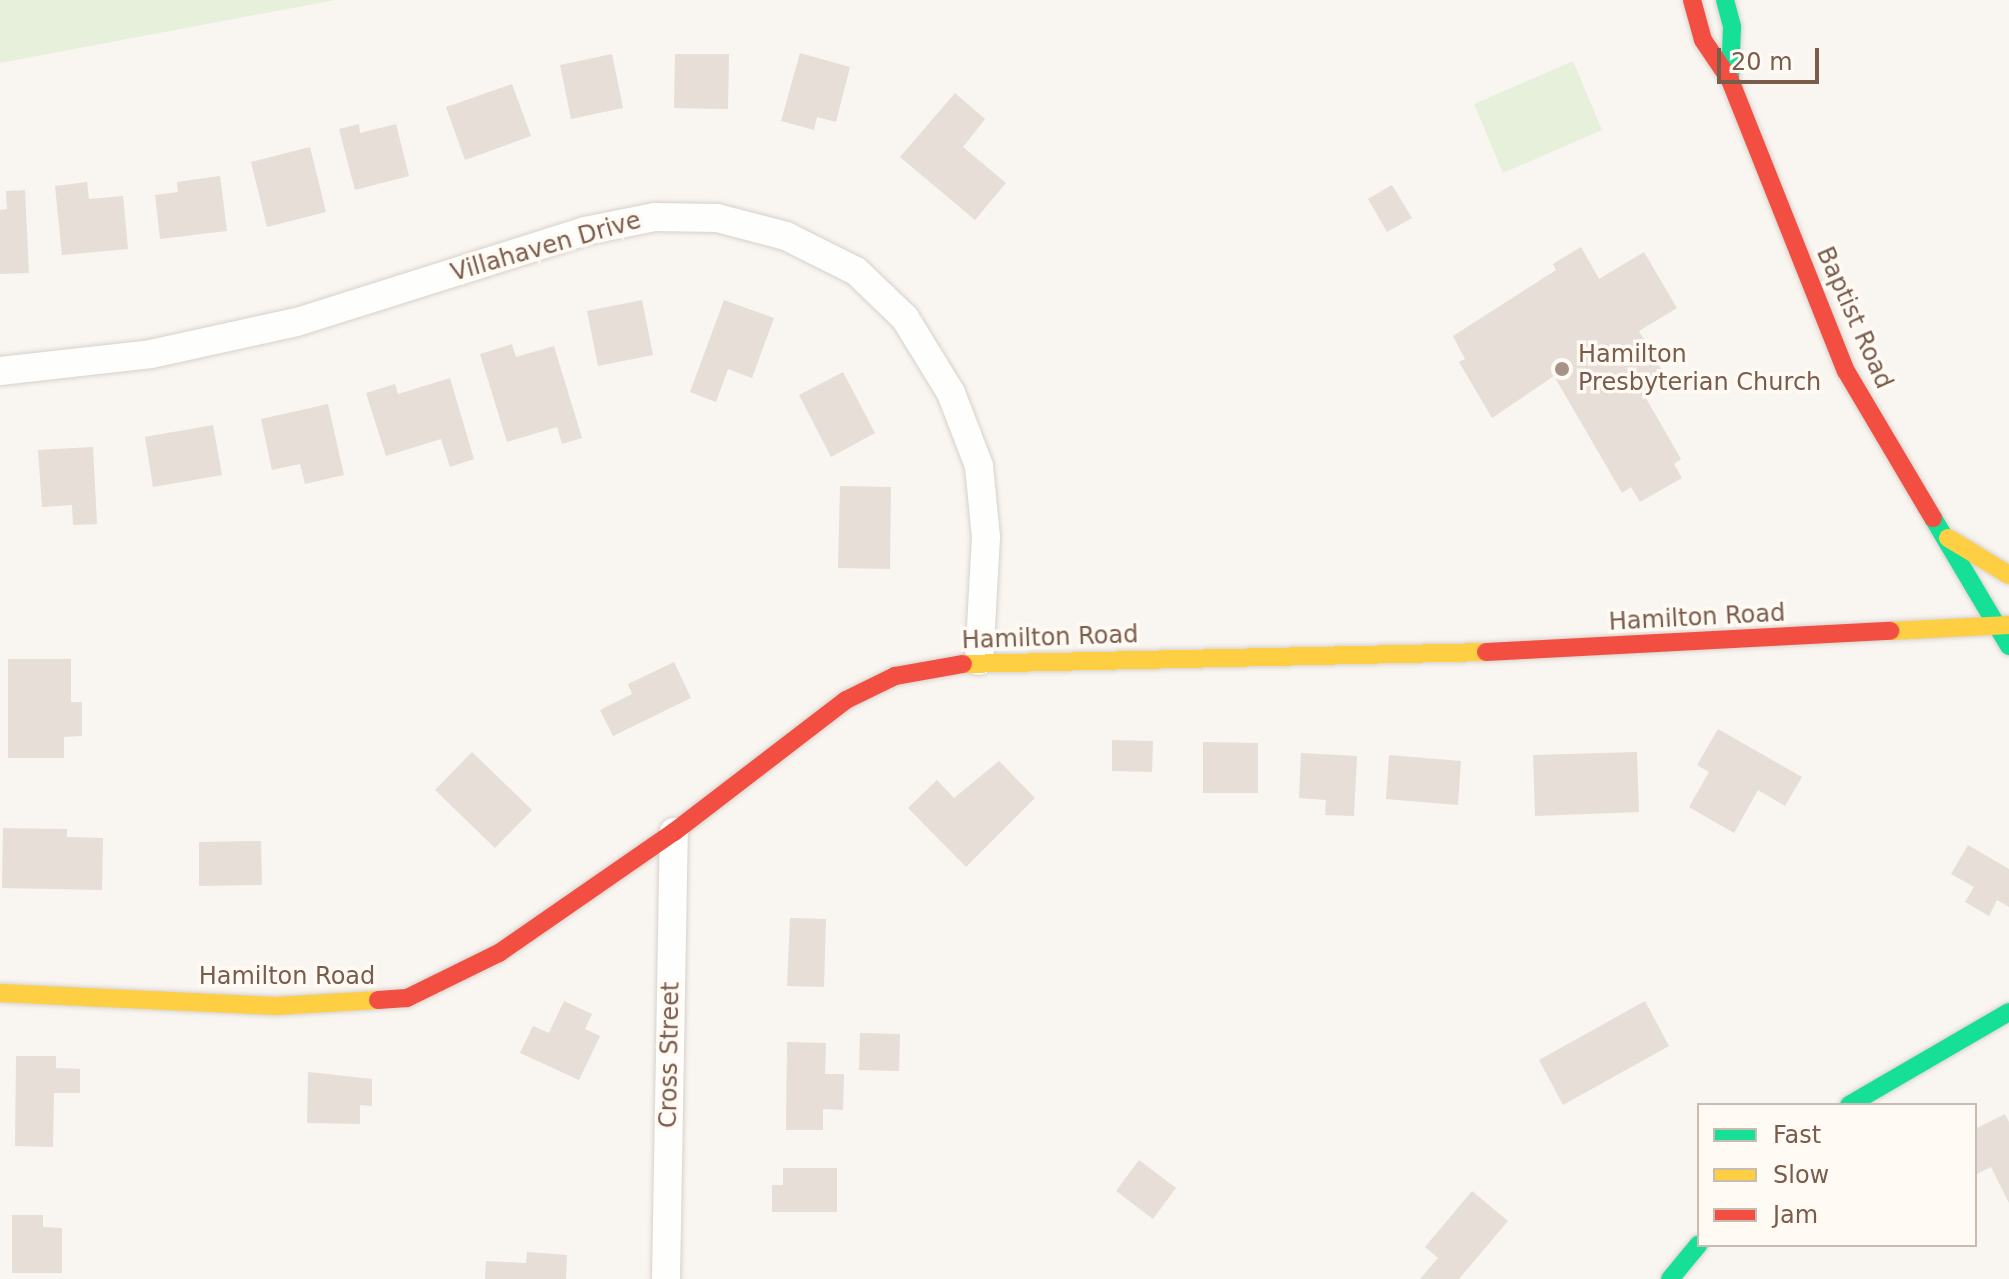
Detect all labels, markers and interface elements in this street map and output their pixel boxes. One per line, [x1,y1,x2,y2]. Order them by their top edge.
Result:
scale bar [1721,32,1823,82]
text: 20 m [1731,48,1793,76]
street label: Villahaven Drive [448,206,644,288]
street label: Baptist Road [1810,243,1898,393]
place label: Hamilton Presbyterian Church [1578,341,1821,397]
marker: Hamilton Presbyterian Church [1553,360,1571,378]
street label: Hamilton Road [1608,599,1786,637]
street label: Hamilton Road [961,621,1139,655]
street label: Hamilton Road [199,963,375,991]
street label: Cross Street [654,982,686,1128]
legend [1697,1103,1977,1247]
text: Fast [1773,1121,1821,1149]
text: Slow [1773,1161,1829,1189]
text: Jam [1773,1201,1818,1229]

